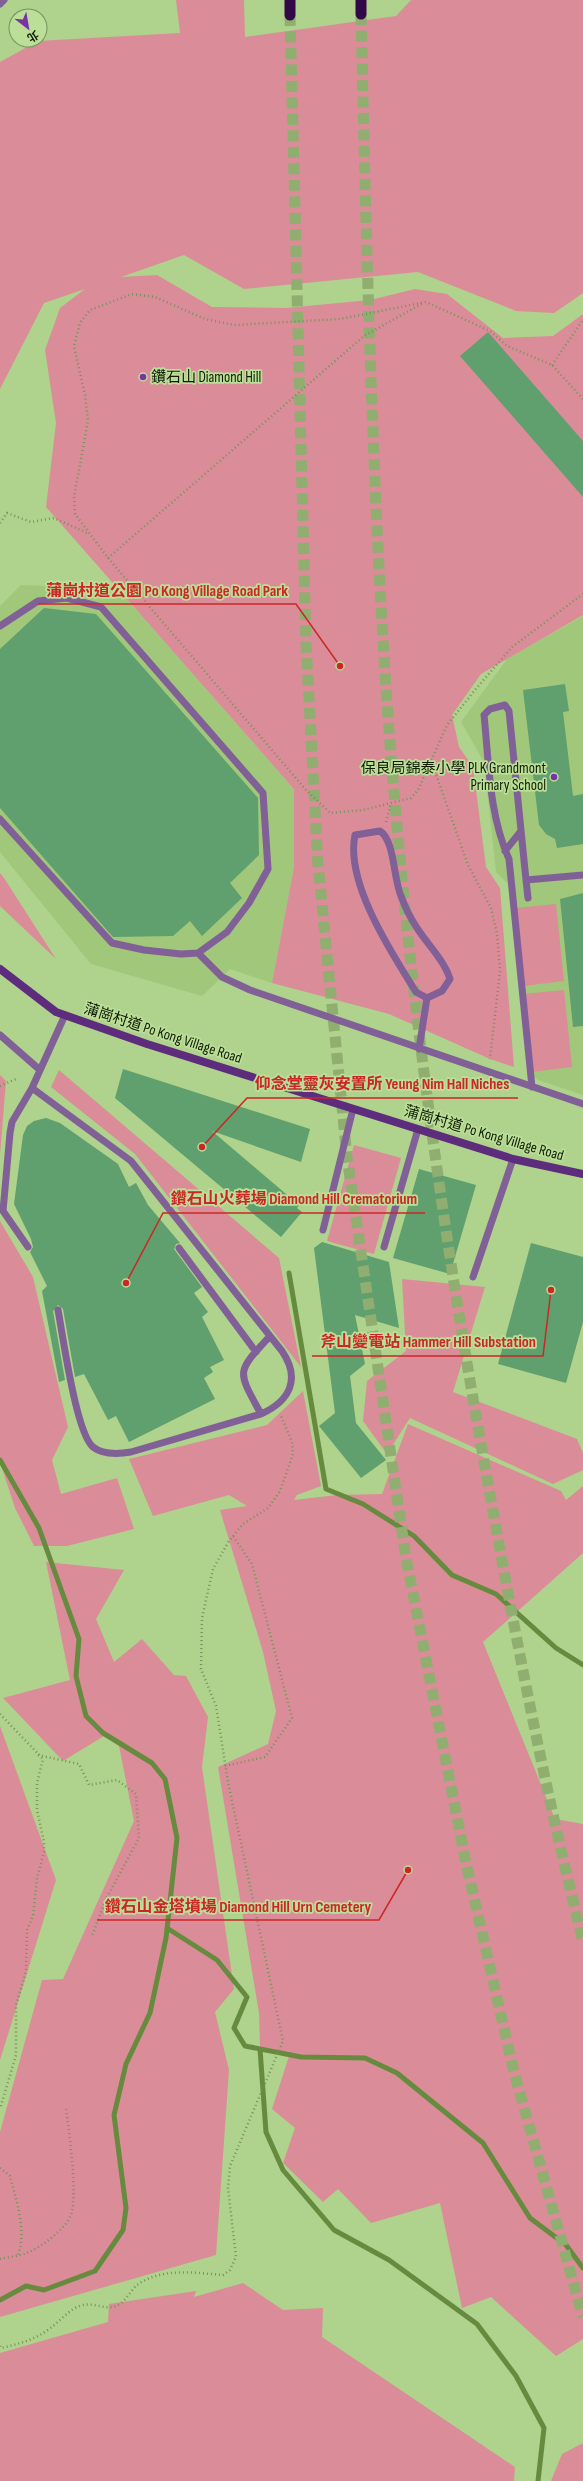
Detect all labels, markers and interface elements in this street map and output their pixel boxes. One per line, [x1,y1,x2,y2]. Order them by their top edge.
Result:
north arrow [8,8,48,48]
text: 北 [25,28,41,45]
place label: 鑽石山 Diamond Hill [151,368,261,387]
marker: 鑽石山 Diamond Hill [138,372,148,382]
callout: 蒲崗村道公園 Po Kong Village Road Park [38,576,296,604]
text: 蒲崗村道公園 Po Kong Village Road Park [46,581,288,601]
place label: 保良局錦泰小學 PLK Grandmont Primary School [361,759,546,795]
marker: 保良局錦泰小學 PLK Grandmont Primary School [549,772,559,782]
street label: 蒲崗村道 Po Kong Village Road [81,999,244,1068]
callout: 仰念堂靈灰安置所 Yeung Nim Hall Niches [247,1070,518,1098]
text: 仰念堂靈灰安置所 Yeung Nim Hall Niches [255,1074,509,1094]
street label: 蒲崗村道 Po Kong Village Road [402,1102,566,1165]
callout: 鑽石山火葬場 Diamond Hill Crematorium [163,1185,425,1213]
text: 鑽石山火葬場 Diamond Hill Crematorium [171,1190,417,1209]
callout: 斧山變電站 Hammer Hill Substation [312,1328,543,1356]
text: 斧山變電站 Hammer Hill Substation [320,1333,536,1352]
callout: 鑽石山金塔墳場 Diamond Hill Urn Cemetery [97,1892,379,1920]
text: 鑽石山金塔墳場 Diamond Hill Urn Cemetery [105,1897,372,1917]

